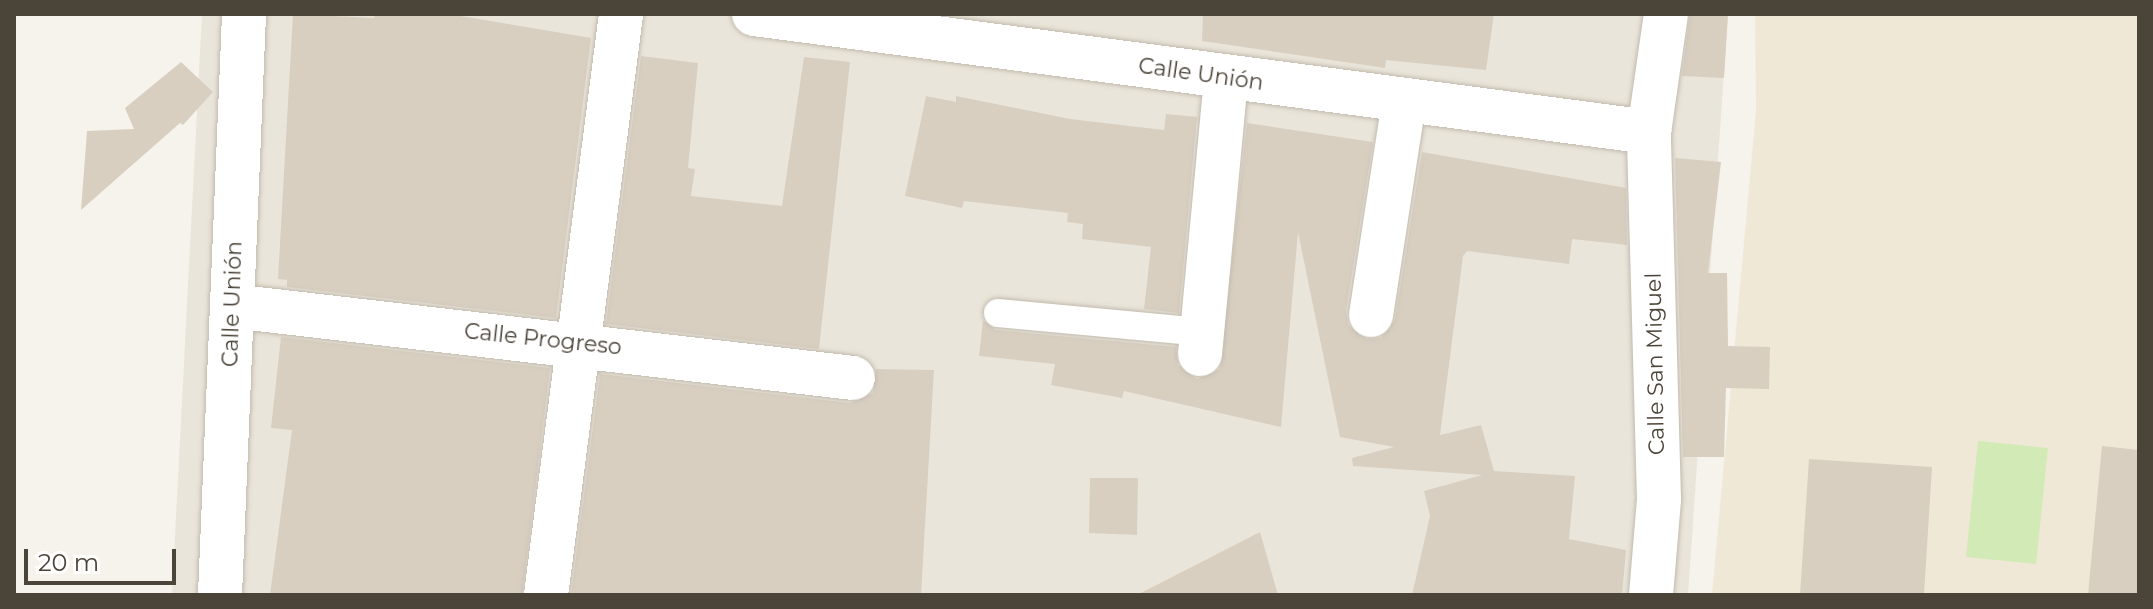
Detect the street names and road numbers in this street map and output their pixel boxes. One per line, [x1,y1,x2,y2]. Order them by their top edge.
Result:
street label: Calle Unión [1137,52,1265,96]
street label: Calle Unión [217,240,247,368]
street label: Calle San Miguel [1640,273,1670,455]
street label: Calle Progreso [463,318,623,360]

